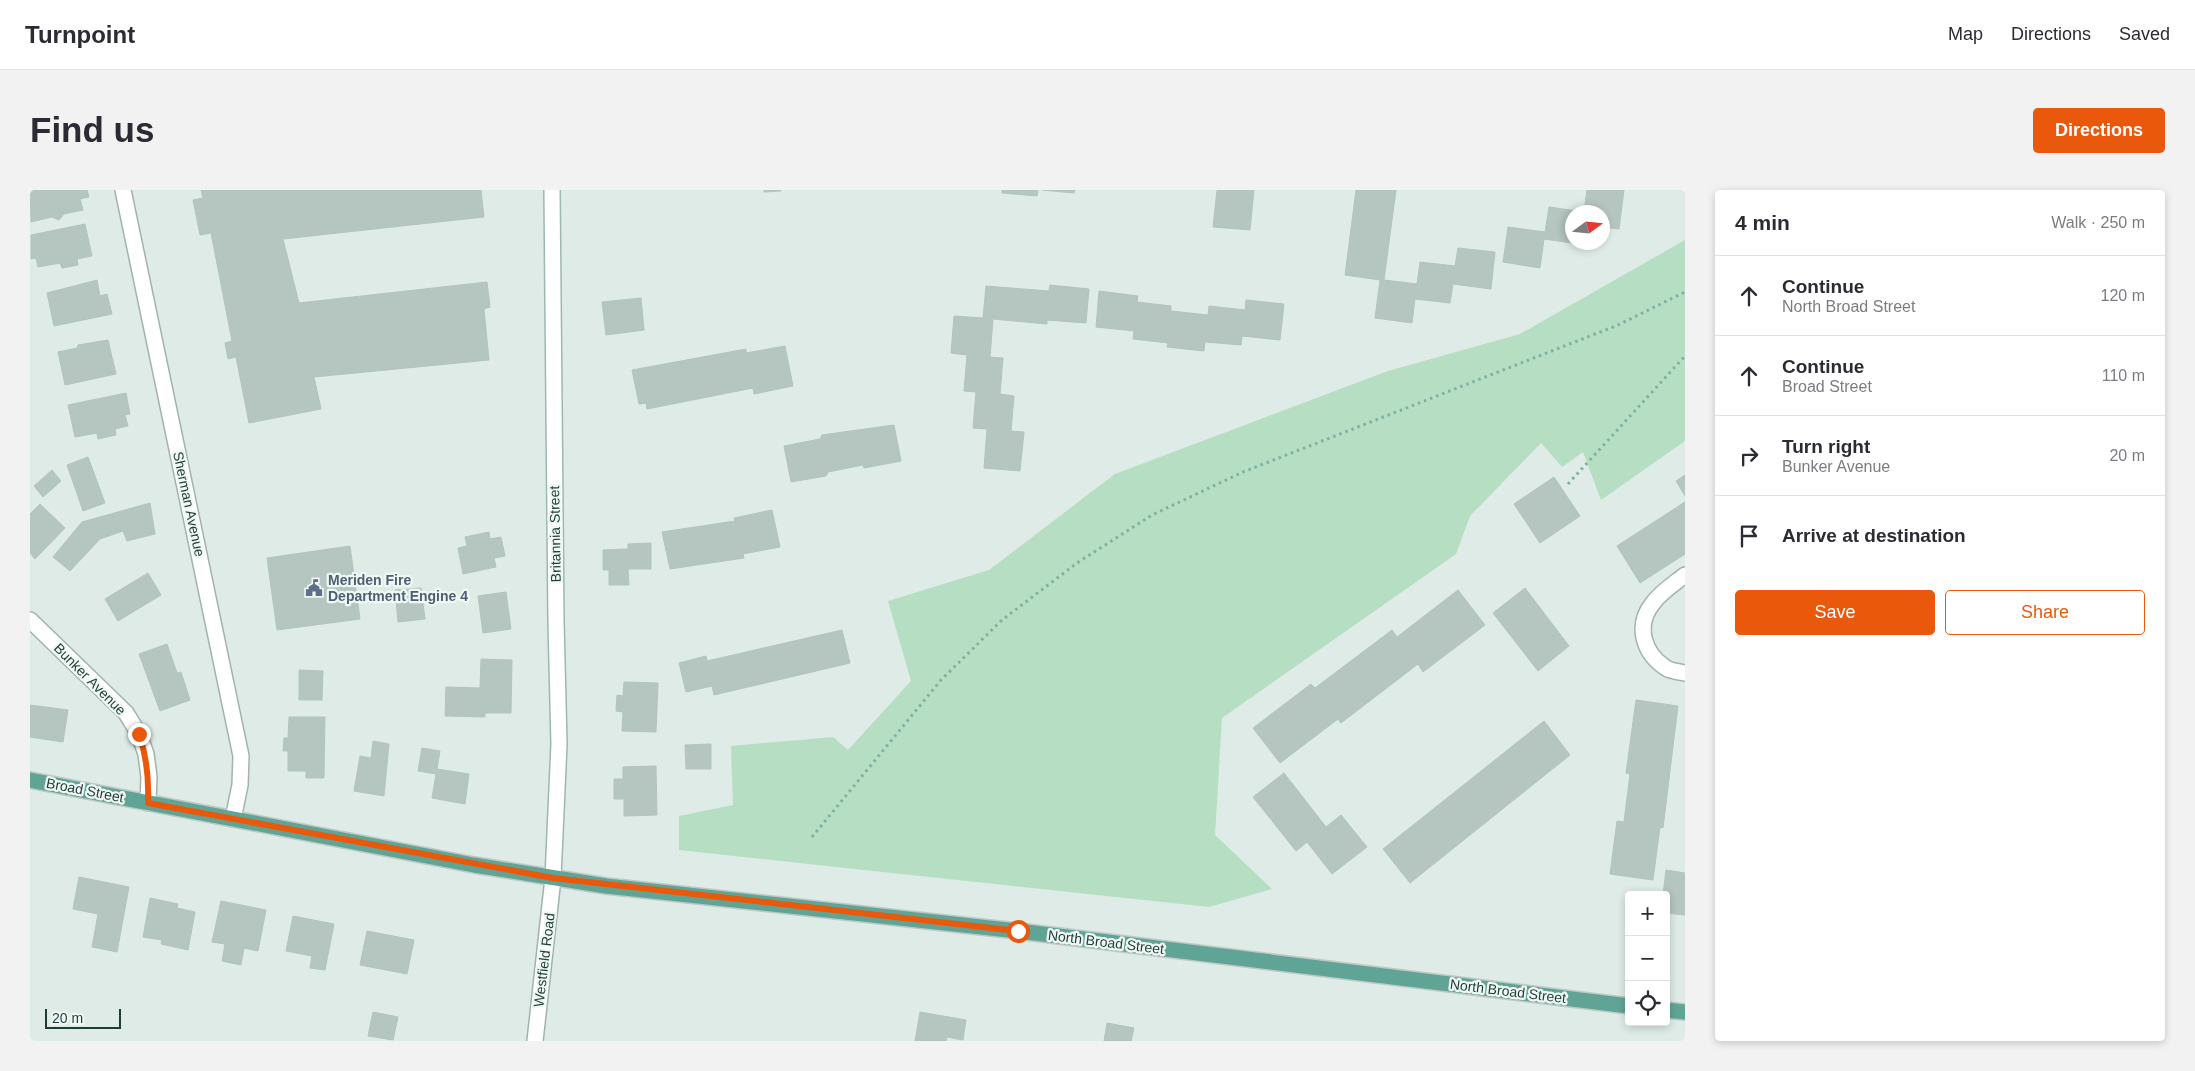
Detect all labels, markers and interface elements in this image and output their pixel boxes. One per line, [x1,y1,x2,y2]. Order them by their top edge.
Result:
text: Turnpoint [25,21,135,48]
text: Map [1948,24,1983,44]
text: Directions [2011,24,2091,44]
text: Saved [2119,24,2170,44]
button: Directions [2033,108,2165,153]
text: Find us [30,110,154,149]
north arrow [1565,205,1610,250]
text: 4 min [1735,211,1790,234]
text: Walk · 250 m [2051,214,2145,231]
text: Continue [1782,276,1864,297]
icon: ahead [1735,282,1763,310]
text: 120 m [2101,287,2145,304]
text: North Broad Street [1782,298,1915,315]
text: Continue [1782,356,1864,377]
icon: ahead [1735,362,1763,390]
text: 110 m [2102,367,2145,384]
text: Broad Street [1782,378,1872,395]
text: Turn right [1782,436,1870,457]
icon: right [1735,442,1763,470]
text: 20 m [2109,447,2145,464]
street label: Sherman Avenue [170,450,208,558]
text: Bunker Avenue [1782,458,1890,475]
street label: Britannia Street [546,486,564,582]
icon: arrive [1735,522,1763,550]
text: Arrive at destination [1782,525,1966,546]
place label: Meriden Fire Department Engine 4 [328,572,468,604]
public building icon: Meriden Fire Department Engine 4 [304,578,324,598]
button: Save [1735,590,1935,635]
button: Share [1945,590,2145,635]
street label: Bunker Avenue [51,640,129,718]
route end [128,723,151,746]
street label: Broad Street [45,775,125,805]
map controls [1625,891,1670,1026]
button: + [1625,891,1670,936]
street label: Westfield Road [530,912,558,1008]
route start [1007,920,1030,943]
street label: North Broad Street [1047,927,1165,957]
button: − [1625,936,1670,981]
street label: North Broad Street [1449,976,1567,1006]
button: locate [1625,981,1670,1026]
scale bar [45,1006,121,1029]
text: 20 m [52,1010,83,1026]

